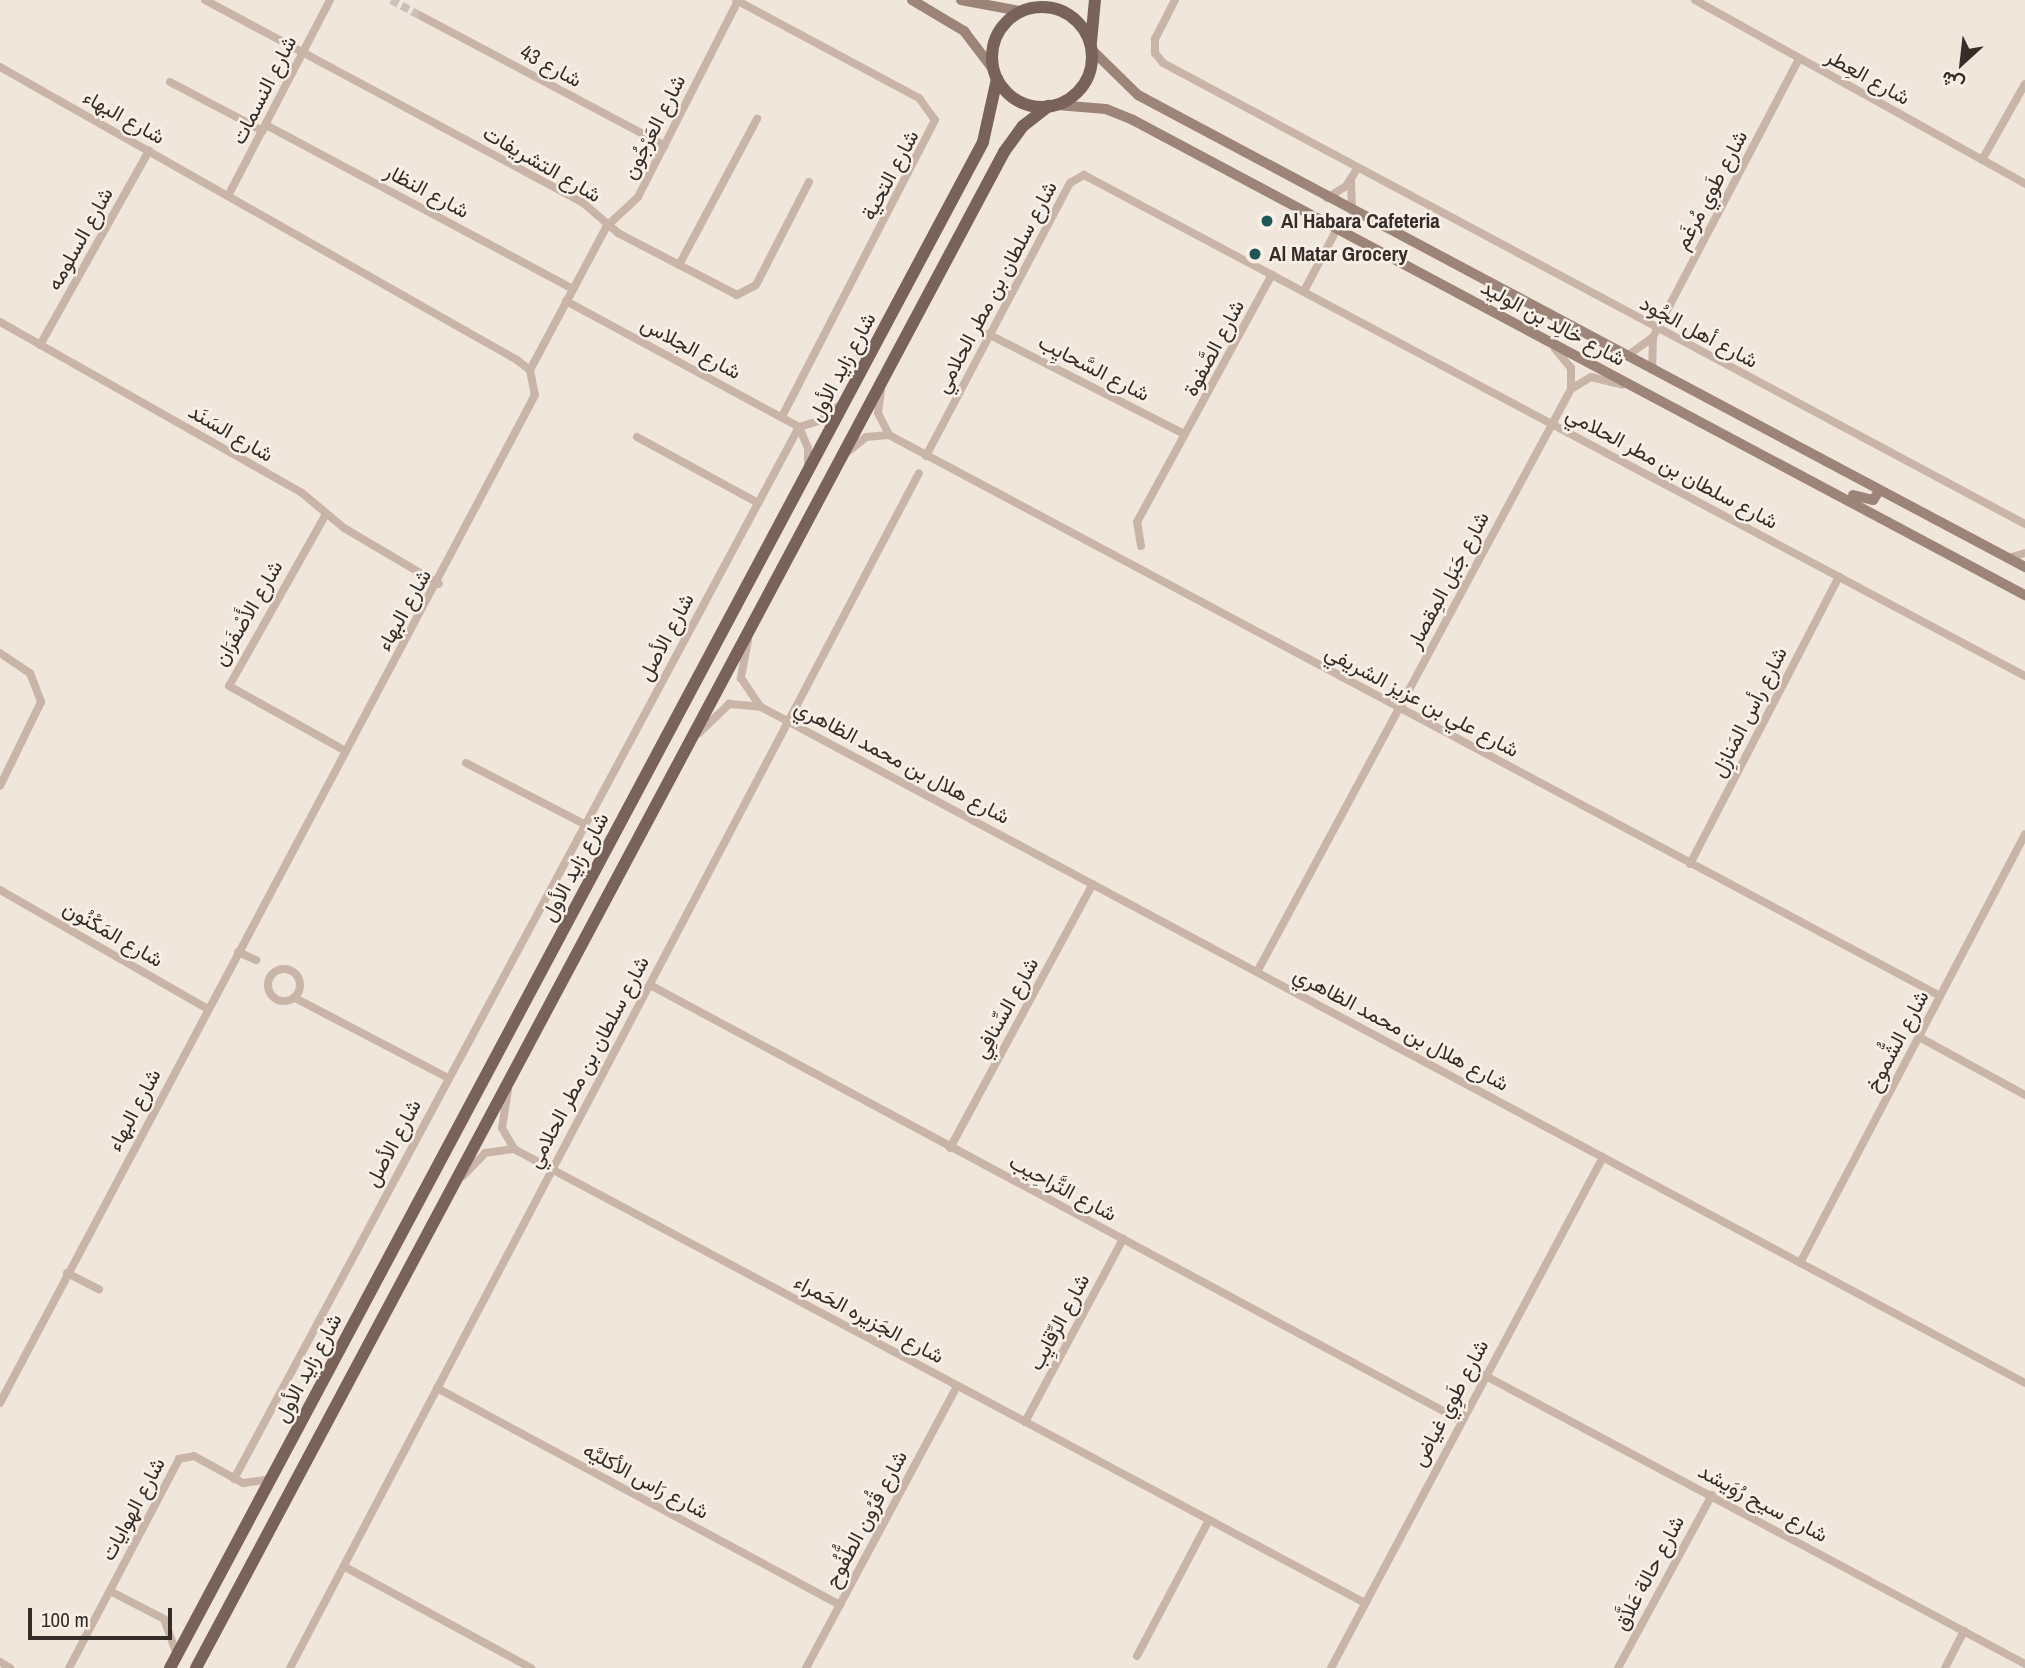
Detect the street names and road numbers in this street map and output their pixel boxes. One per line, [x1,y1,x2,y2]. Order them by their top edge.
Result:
street label: شارع النسمات [226,31,302,149]
street label: شارع 43 [516,39,586,93]
street label: شارع العِطر [1822,44,1914,110]
street label: شارع العَرْجُون [617,70,691,184]
street label: شارع البهاء [79,84,169,150]
street label: شارع التشريفات [478,120,606,208]
street label: شارع التحية [856,126,924,224]
street label: شارع طَوي مُرغَم [1669,126,1753,254]
street label: شارع النظار [381,158,473,224]
street label: شارع سلطان بن مطر الحلامي [929,177,1063,397]
street label: شارع السلومه [41,183,119,295]
street label: شارع خالِد بن الوليد [1477,274,1629,372]
street label: شارع أهل الجُود [1636,290,1762,374]
street label: شارع الصَّفوة [1178,295,1250,401]
street label: شارع زايد الأول [803,308,881,426]
street label: شارع الجلاس [637,311,745,385]
street label: شارع السَّحايِب [1034,329,1154,407]
street label: شارع السَنَد [184,399,278,467]
street label: شارع سلطان بن مطر الحلامي [1562,401,1782,535]
street label: شارع جَبَل المِقصار [1401,507,1495,653]
street label: شارع الأَصْفَرَان [208,556,288,670]
street label: شارع البهاء [371,565,437,655]
street label: شارع الأصل [632,589,700,685]
street label: شارع علي بن عزيز الشريفي [1321,639,1523,763]
street label: شارع رأس المَنازِل [1705,643,1793,781]
street label: شارع هلال بن محمد الظاهري [790,694,1014,830]
street label: شارع زايد الأول [536,808,614,926]
street label: شارع المَكْنُون [58,895,168,973]
street label: شارع سلطان بن مطر الحلامي [521,952,655,1172]
street label: شارع السِّنافِي [968,953,1044,1063]
street label: شارع هلال بن محمد الظاهري [1289,961,1513,1097]
street label: شارع الشُّموخ [1860,986,1934,1096]
street label: شارع البهاء [102,1064,166,1156]
street label: شارع الأصل [359,1095,427,1191]
street label: شارع التَّراحِيب [1005,1149,1121,1227]
street label: شارع الجَزيره الحَمراء [790,1269,948,1369]
street label: شارع الرِّقايِب [1023,1269,1095,1375]
street label: شارع زايد الأول [269,1309,347,1427]
street label: شارع طَوِي غياض [1406,1335,1494,1471]
street label: شارع رَاس الأكليَّه [579,1437,713,1525]
street label: شارع قُرُون الطُّفُوح [819,1446,913,1592]
street label: شارع الهوايات [95,1453,171,1565]
street label: شارع سيح رُوَيشد [1694,1458,1832,1548]
street label: شارع حالة عَلاَّق [1608,1511,1690,1635]

